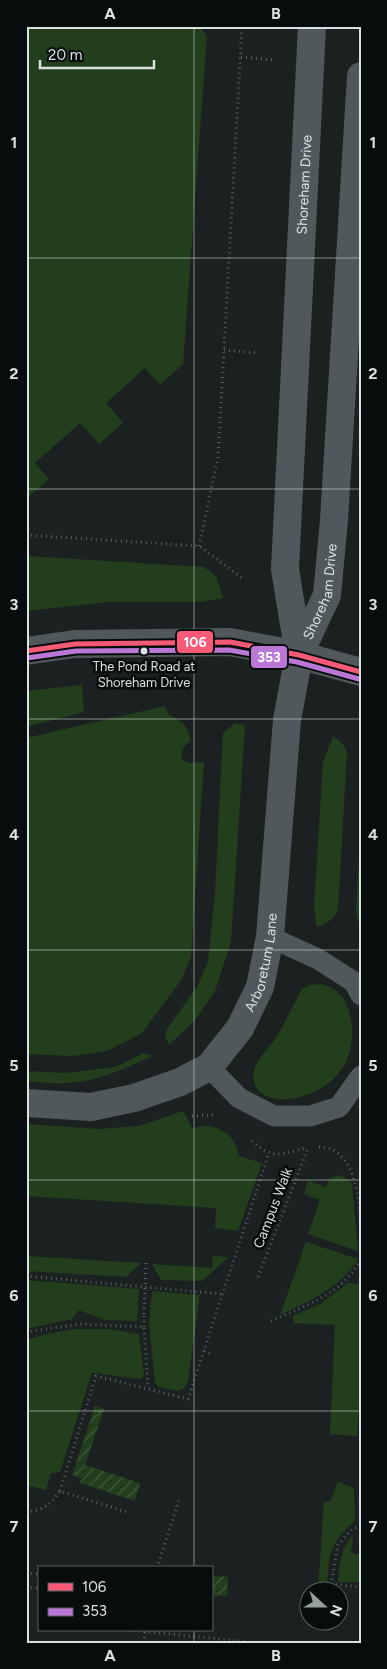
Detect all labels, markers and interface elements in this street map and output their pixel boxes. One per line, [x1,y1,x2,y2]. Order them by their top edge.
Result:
text: A [104,4,116,23]
text: B [271,4,281,23]
scale bar [40,38,154,70]
text: 20 m [48,46,82,64]
text: 1 [11,133,17,152]
text: 1 [370,133,376,152]
street label: Shoreham Drive [293,134,315,235]
text: 2 [9,364,19,383]
text: 2 [368,364,378,383]
street label: Shoreham Drive [299,542,340,642]
text: 3 [10,595,19,614]
text: 3 [369,595,378,614]
line badge: 106 [176,630,214,654]
text: 106 [183,634,207,651]
line badge: 353 [250,645,288,669]
marker: The Pond Road at Shoreham Drive [139,646,149,656]
text: 353 [257,649,281,666]
place label: The Pond Road at Shoreham Drive [93,659,195,690]
text: 4 [9,825,19,844]
text: 4 [368,825,378,844]
street label: Arboretum Lane [241,912,280,1015]
text: 5 [9,1056,19,1075]
text: 5 [368,1056,378,1075]
street label: Campus Walk [250,1165,296,1251]
text: 6 [9,1286,19,1305]
text: 6 [368,1286,378,1305]
text: 7 [10,1517,19,1536]
text: 7 [369,1517,378,1536]
legend [38,1566,212,1632]
text: 106 [82,1578,107,1596]
north arrow [300,1582,350,1632]
text: 353 [82,1602,107,1620]
text: N [326,1602,346,1619]
text: A [104,1646,116,1665]
text: B [271,1646,281,1665]

